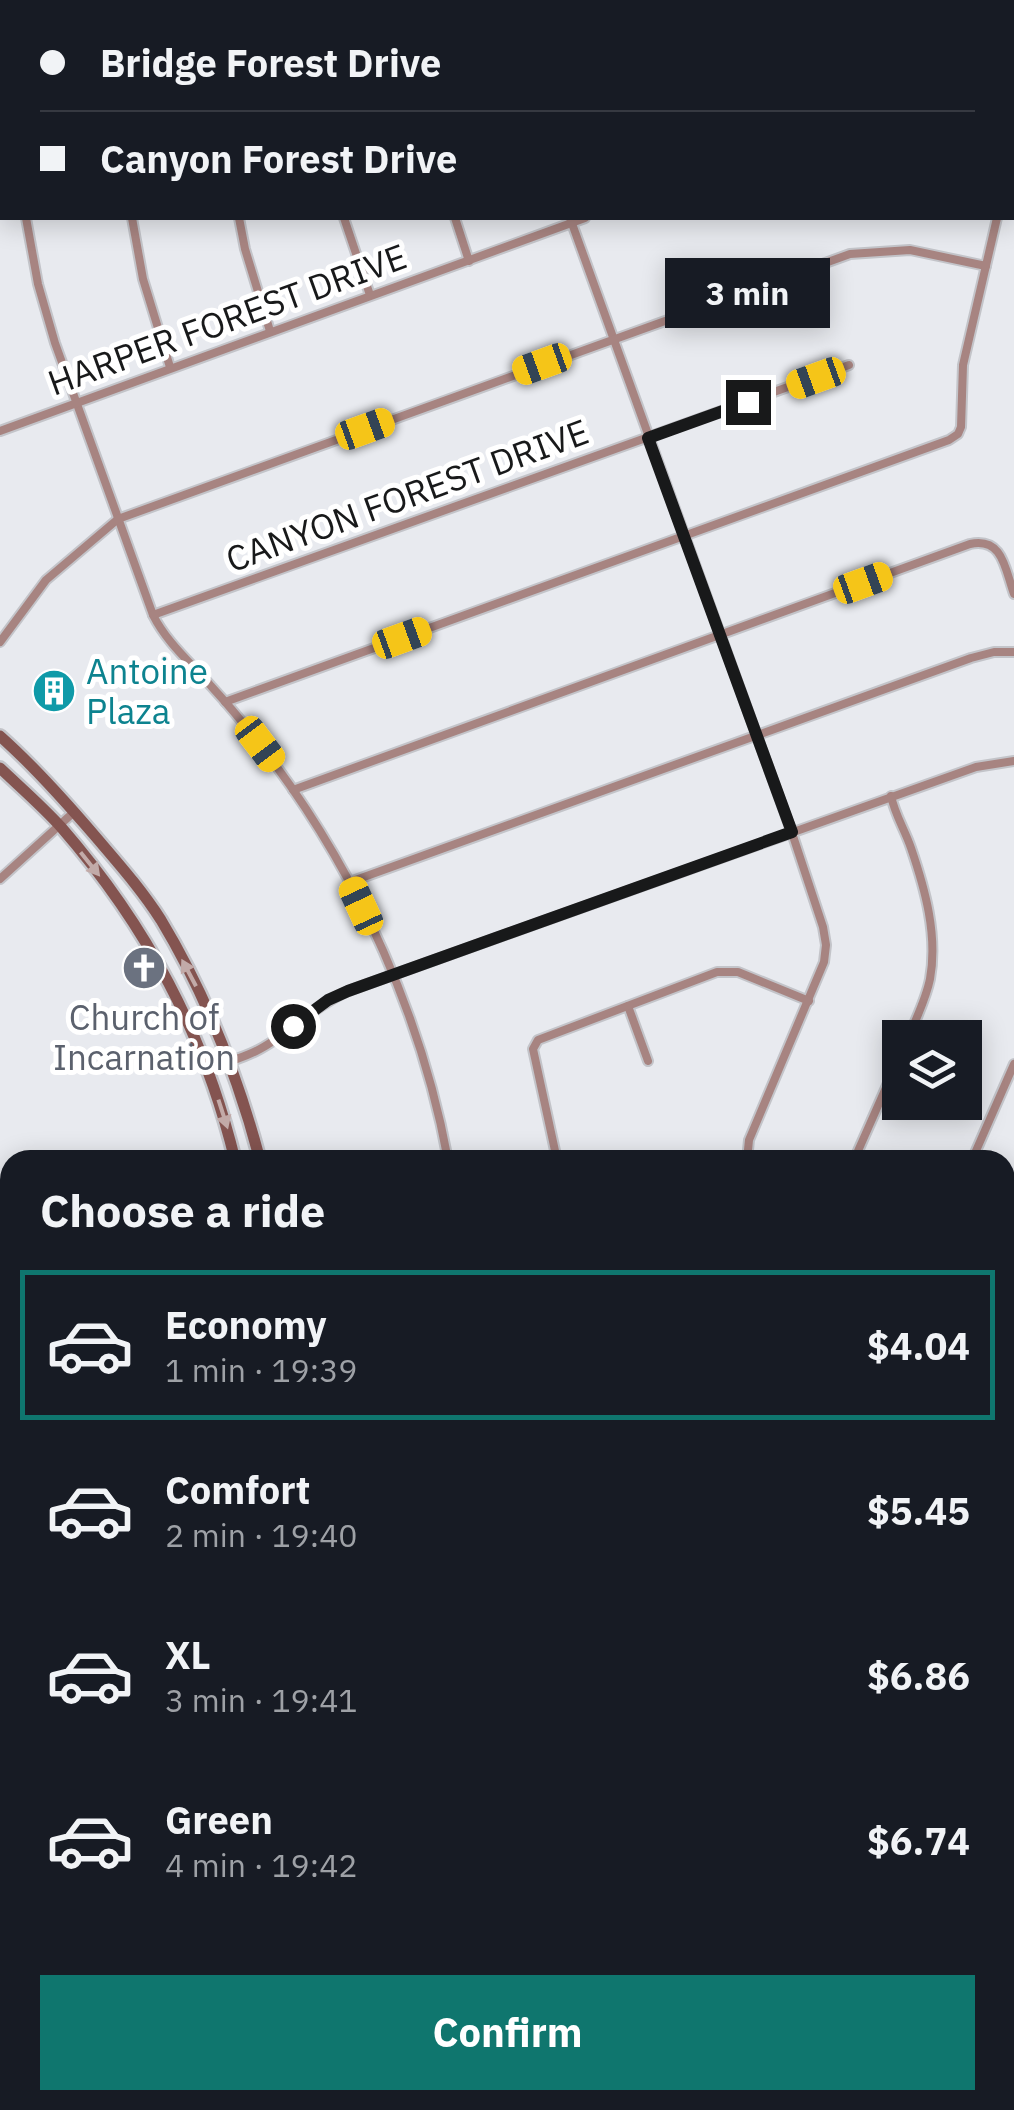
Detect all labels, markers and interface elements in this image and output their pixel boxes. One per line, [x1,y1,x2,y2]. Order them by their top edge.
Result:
text: Bridge Forest Drive [100,38,441,87]
text: Canyon Forest Drive [100,134,457,183]
street label: HARPER FOREST DRIVE [41,233,413,405]
callout: 3 min [666,257,830,327]
text: 3 min [706,272,789,314]
car [509,340,575,388]
car [783,354,849,402]
route end [726,380,771,425]
car [332,405,398,453]
street label: CANYON FOREST DRIVE [219,408,595,582]
car [830,559,896,607]
car [369,614,435,662]
place label: Antoine Plaza [86,648,208,734]
building icon: Antoine Plaza [31,668,77,714]
car [230,711,290,777]
one-way arrow [79,852,100,877]
car [335,872,387,940]
church icon: Church of Incarnation [121,945,167,991]
one-way arrow [180,959,198,987]
place label: Church of Incarnation [53,994,235,1080]
route start [271,1004,316,1049]
map controls [882,1020,982,1120]
button: layers [882,1020,982,1120]
one-way arrow [216,1099,231,1129]
text: Choose a ride [40,1181,325,1239]
icon: car [45,1300,135,1390]
text: Economy [165,1300,327,1349]
text: $4.04 [867,1321,970,1370]
text: 1 min · 19:39 [165,1349,358,1391]
icon: car [45,1465,135,1555]
text: Comfort [165,1465,310,1514]
text: $5.45 [867,1486,970,1535]
text: 2 min · 19:40 [165,1514,358,1556]
icon: car [45,1630,135,1720]
text: XL [165,1630,211,1679]
text: $6.86 [867,1651,970,1700]
text: 3 min · 19:41 [165,1679,358,1721]
icon: car [45,1795,135,1885]
text: Green [165,1795,273,1844]
text: $6.74 [867,1816,970,1865]
text: 4 min · 19:42 [165,1844,358,1886]
button: Confirm [40,1975,975,2090]

